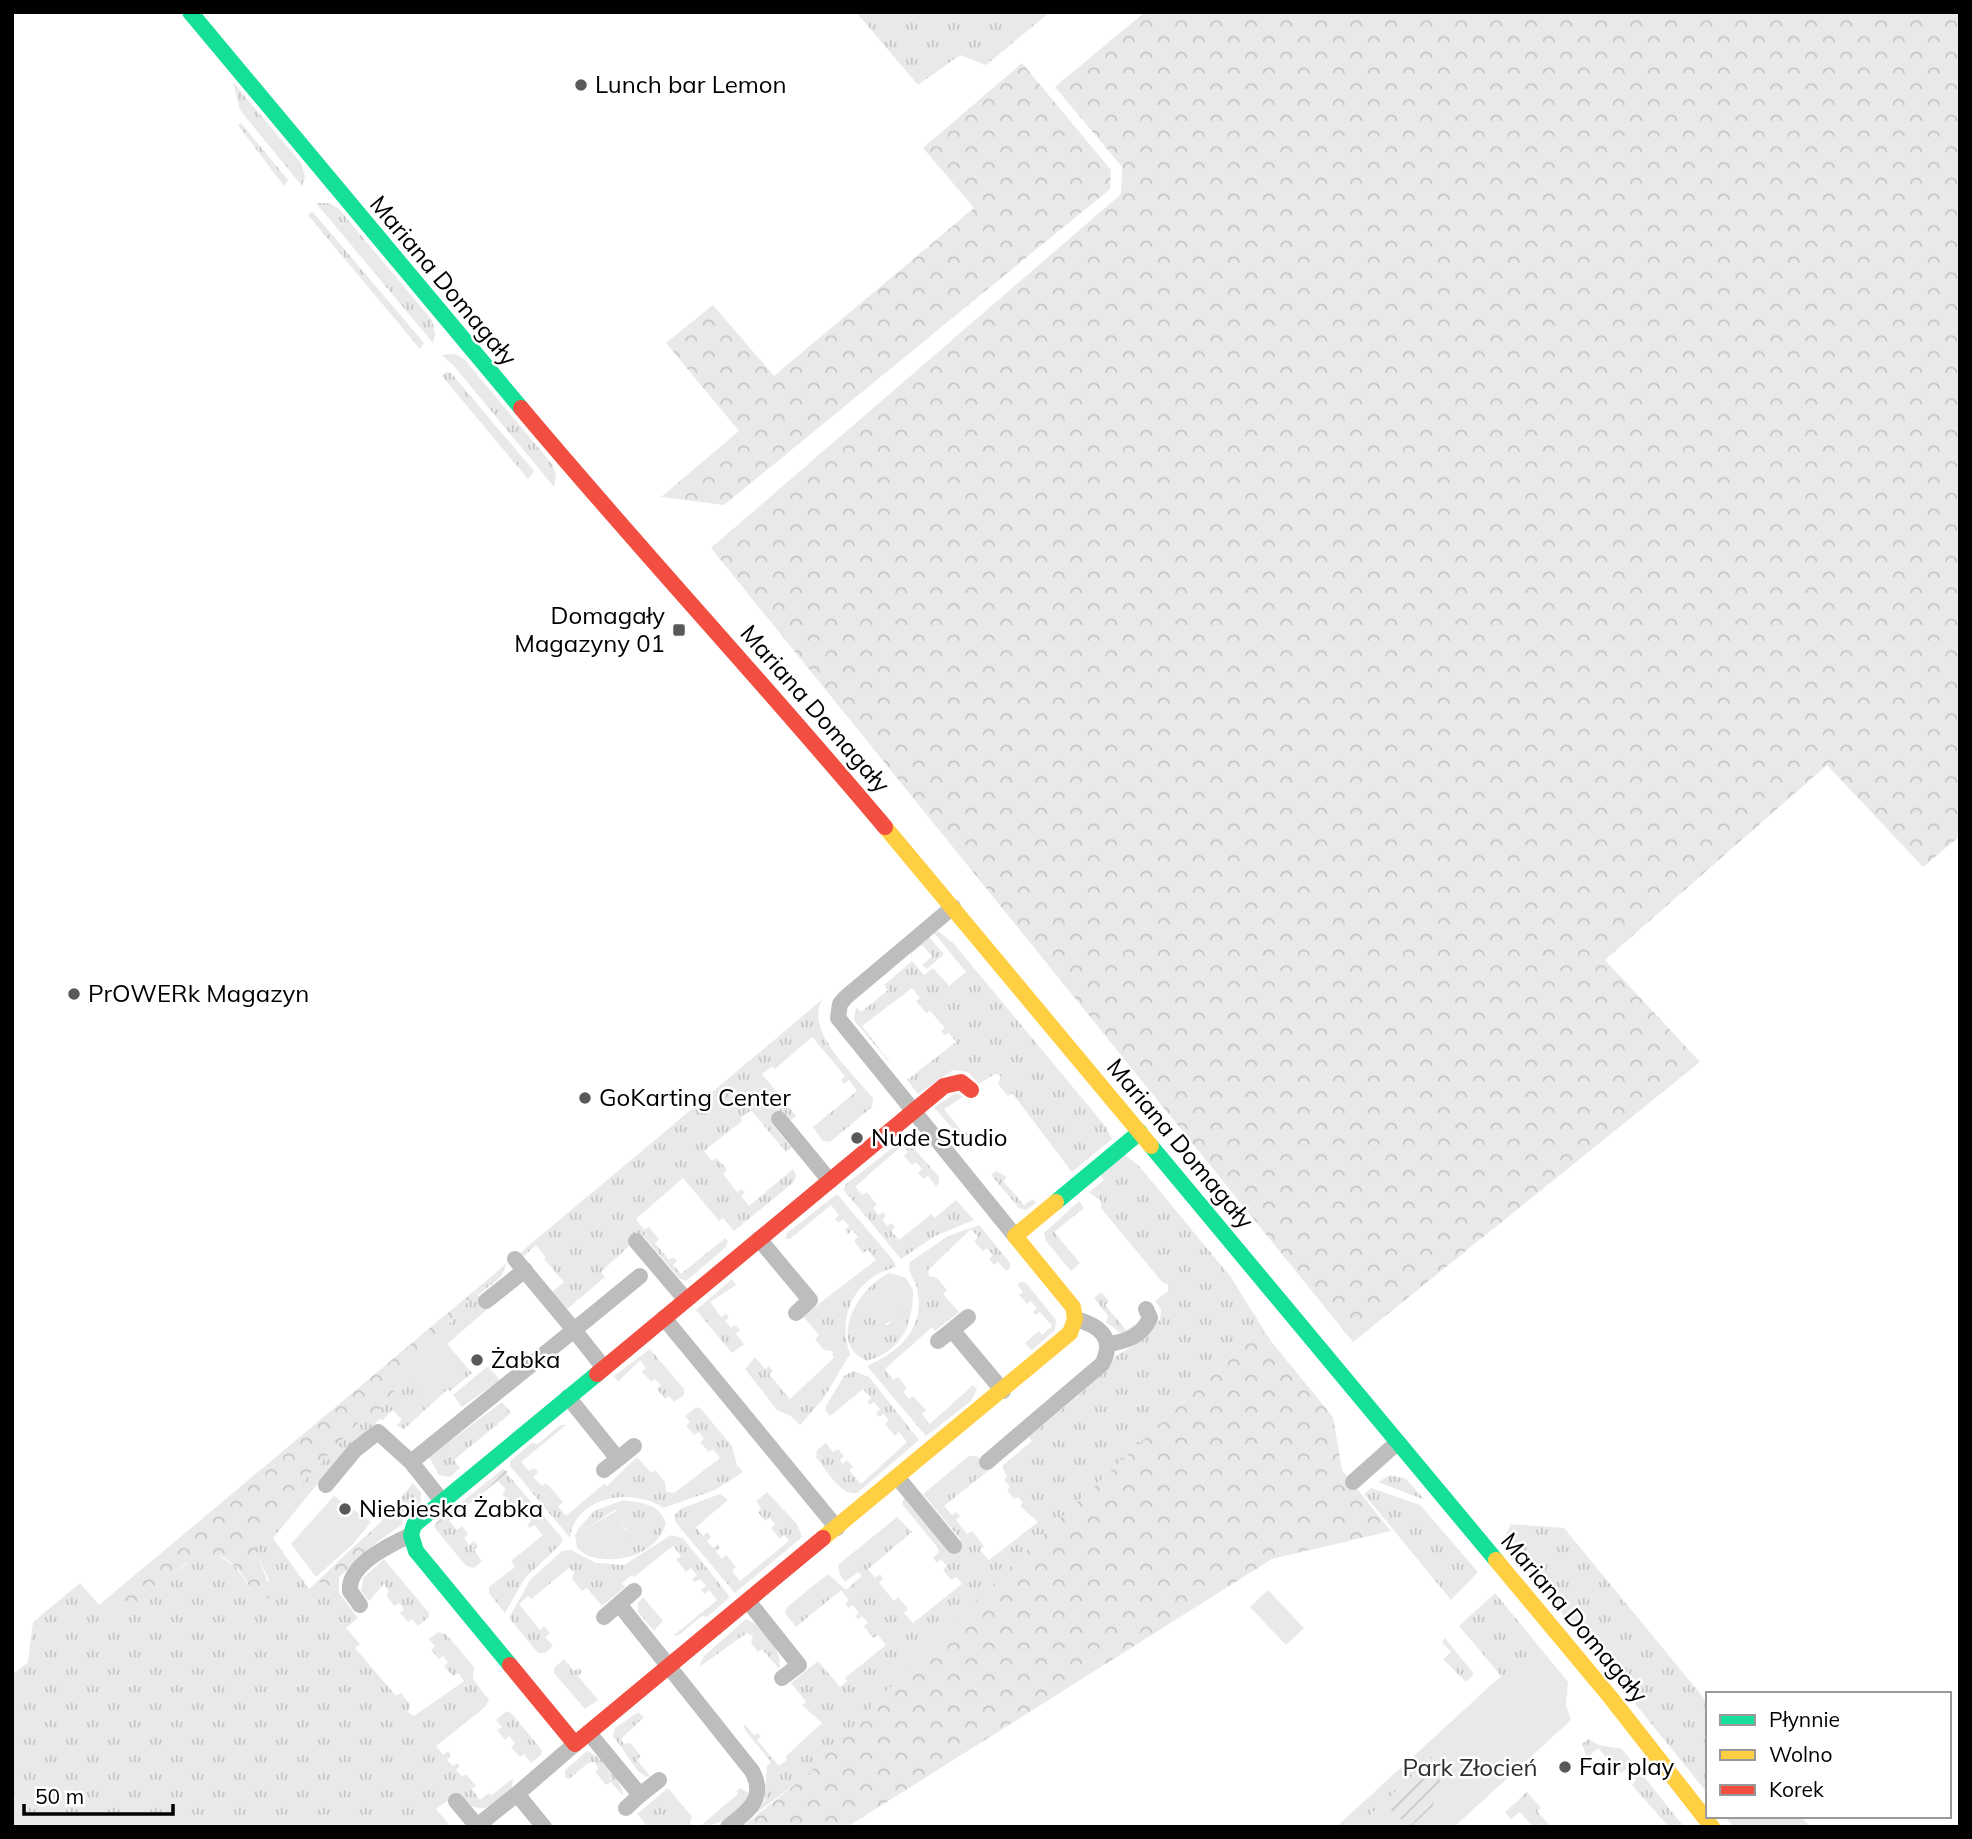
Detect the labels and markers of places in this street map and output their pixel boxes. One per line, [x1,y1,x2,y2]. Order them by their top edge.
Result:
place label: Lunch bar Lemon [595,69,787,99]
marker: Lunch bar Lemon [573,77,589,93]
place label: Domagały Magazyny 01 [514,600,665,658]
marker: Domagały Magazyny 01 [671,622,687,638]
place label: PrOWERk Magazyn [88,978,309,1008]
marker: PrOWERk Magazyn [66,986,82,1002]
place label: GoKarting Center [599,1082,791,1112]
marker: GoKarting Center [577,1090,593,1106]
place label: Nude Studio [871,1122,1007,1152]
marker: Nude Studio [849,1130,865,1146]
place label: Żabka [491,1344,561,1374]
marker: Żabka [469,1352,485,1368]
place label: Niebieska Żabka [359,1493,543,1523]
marker: Niebieska Żabka [337,1501,353,1517]
place label: Fair play [1579,1751,1674,1781]
marker: Fair play [1557,1759,1573,1775]

